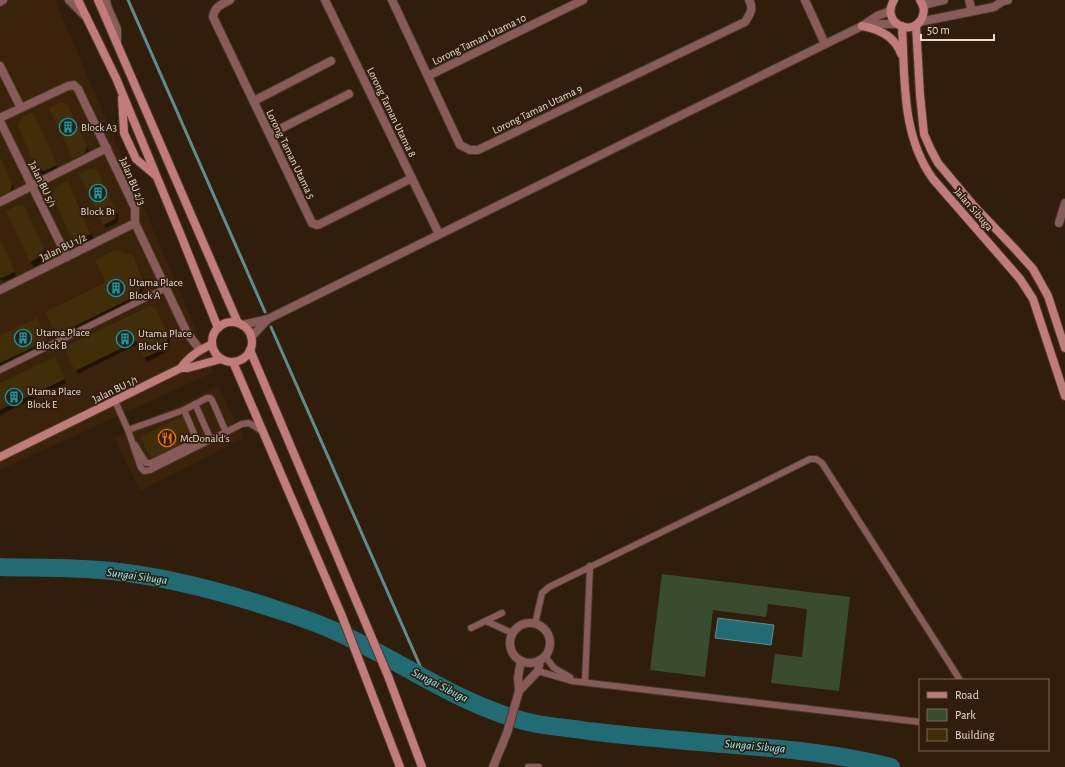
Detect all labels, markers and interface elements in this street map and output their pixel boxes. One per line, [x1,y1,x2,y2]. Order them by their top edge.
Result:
street label: Lorong Taman Utama 10 [431,12,528,67]
scale bar [921,16,994,42]
text: 50 m [927,24,950,36]
street label: Lorong Taman Utama 8 [365,66,418,159]
street label: Lorong Taman Utama 9 [491,83,584,136]
street label: Lorong Taman Utama 5 [264,108,317,201]
building icon: Block A3 [58,117,78,137]
place label: Block A3 [81,122,117,133]
street label: Jalan BU 2/3 [118,156,148,207]
street label: Jalan BU 5/1 [27,160,58,209]
building icon: Block B1 [88,183,108,203]
street label: Jalan Sibuga [952,186,995,233]
place label: Block B1 [81,206,115,217]
street label: Jalan BU 1/2 [38,232,88,263]
place label: Utama Place Block A [129,277,183,301]
building icon: Utama Place Block A [106,278,126,298]
place label: Utama Place Block B [36,327,90,351]
building icon: Utama Place Block B [13,328,33,348]
place label: Utama Place Block F [138,328,192,352]
building icon: Utama Place Block F [115,329,135,349]
street label: Jalan BU 1/1 [91,374,140,405]
place label: Utama Place Block E [27,386,81,410]
building icon: Utama Place Block E [4,387,24,407]
restaurant icon: McDonald's [157,428,177,448]
place label: McDonald's [180,433,230,444]
water label: Sungai Sibuga [106,566,168,586]
water label: Sungai Sibuga [410,666,470,704]
legend [919,679,1049,751]
text: Road [955,689,979,701]
text: Park [955,709,976,721]
text: Building [955,729,995,741]
water label: Sungai Sibuga [724,737,786,755]

